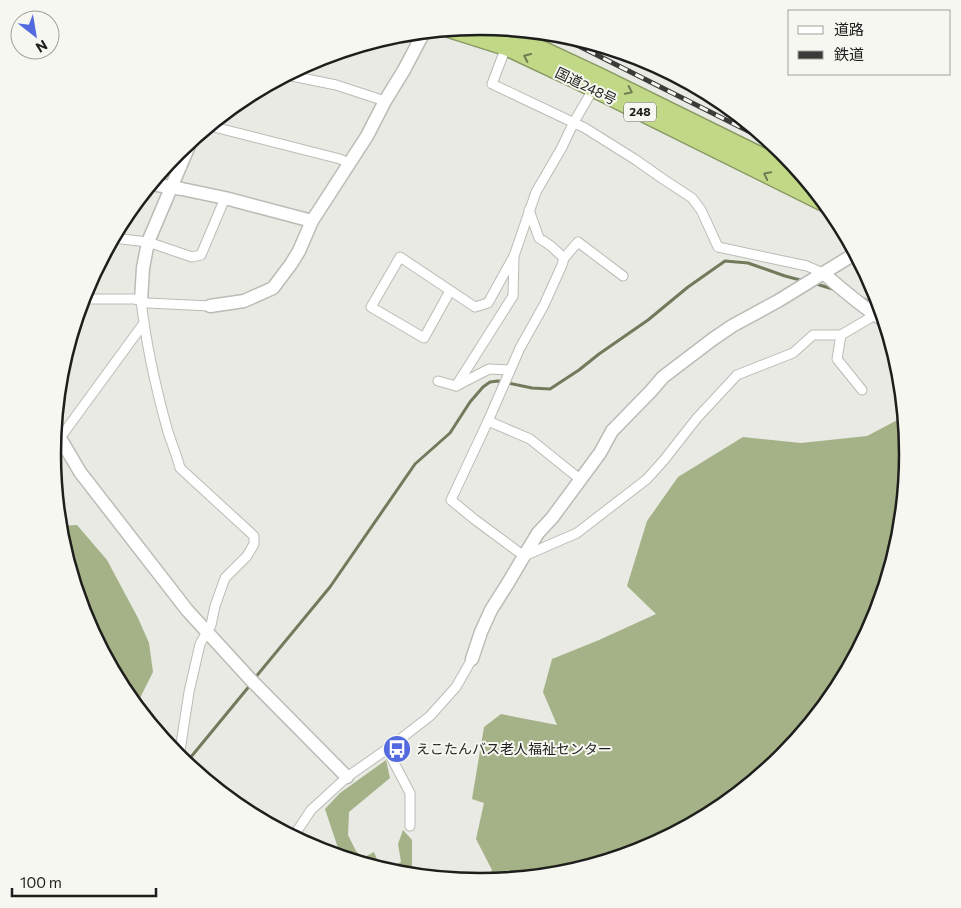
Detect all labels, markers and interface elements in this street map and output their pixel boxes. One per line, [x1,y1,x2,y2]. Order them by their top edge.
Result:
north arrow [10,10,60,60]
legend [788,10,951,75]
text: 道路 [834,20,864,38]
text: N [33,37,51,57]
text: 鉄道 [834,45,864,63]
one-way arrow [523,53,532,63]
street label: 国道248号 [553,63,620,108]
one-way arrow [624,85,633,95]
road number: 248 [624,102,656,121]
one-way arrow [763,171,772,181]
bus stop icon: えこたんバス老人福祉センター [382,734,412,764]
place label: えこたんバス老人福祉センター [416,740,612,757]
scale bar [12,866,156,898]
text: 100 m [20,873,62,891]

